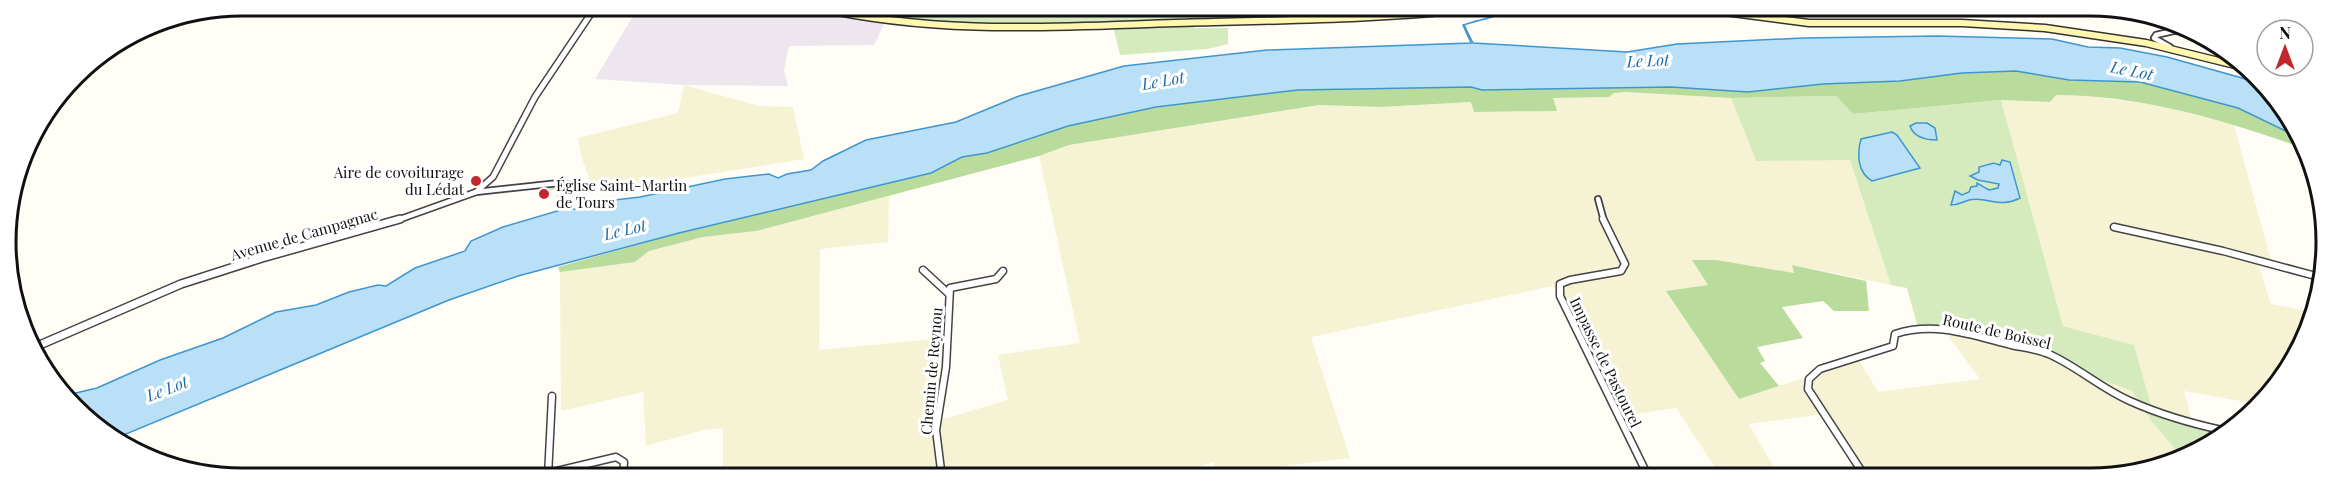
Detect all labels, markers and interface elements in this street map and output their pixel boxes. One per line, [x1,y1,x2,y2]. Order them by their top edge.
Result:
north arrow [2255,18,2315,78]
text: N [2279,22,2291,43]
water label: Le Lot [1625,48,1671,72]
water label: Le Lot [2108,55,2156,85]
water label: Le Lot [1139,66,1187,94]
place label: Aire de covoiturage du Lédat [333,162,465,199]
marker: Aire de covoiturage du Lédat [469,174,483,188]
place label: Église Saint-Martin de Tours [556,175,687,212]
marker: Église Saint-Martin de Tours [537,187,551,201]
street label: Avenue de Campagnac [227,203,380,265]
water label: Le Lot [601,214,649,244]
street label: Impasse de Pastourel [1566,293,1646,431]
street label: Chemin de Reynou [915,306,947,436]
street label: Route de Boissel [1941,309,2053,353]
water label: Le Lot [142,370,191,406]

